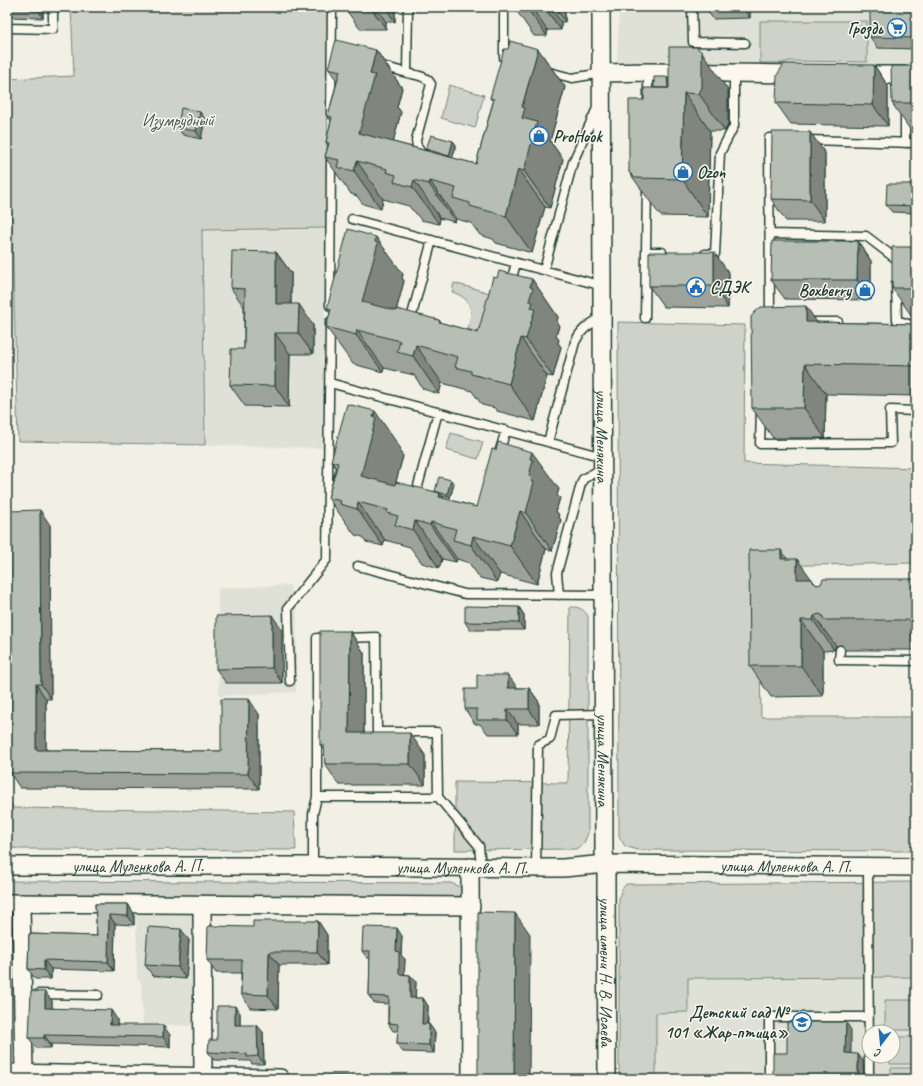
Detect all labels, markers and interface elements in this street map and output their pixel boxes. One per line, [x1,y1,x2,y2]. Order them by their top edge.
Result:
supermarket icon: Гроздь [886,17,908,39]
place label: Гроздь [848,18,884,40]
park label: Изумрудный [142,110,215,132]
shop icon: ProHook [528,125,550,147]
place label: ProHook [553,126,603,147]
shop icon: Ozon [672,161,694,183]
place label: Ozon [697,162,727,183]
public building icon: СДЭК [685,276,707,298]
place label: СДЭК [710,277,752,298]
shop icon: Boxberry [854,279,876,301]
place label: Boxberry [799,280,852,301]
street label: улица Менякина [592,388,613,484]
street label: улица Менякина [593,712,614,808]
street label: улица Муленкова А. П. [719,855,852,877]
street label: улица Муленкова А. П. [71,856,204,877]
street label: улица Муленкова А. П. [395,856,528,878]
street label: улица имени Н. В. Исаева [596,896,617,1049]
place label: Детский сад № 101 «Жар-птица» [665,1002,791,1043]
school or university icon: Детский сад № 101 «Жар-птица» [791,1011,813,1033]
north arrow [861,1024,901,1064]
text: С [872,1046,883,1061]

